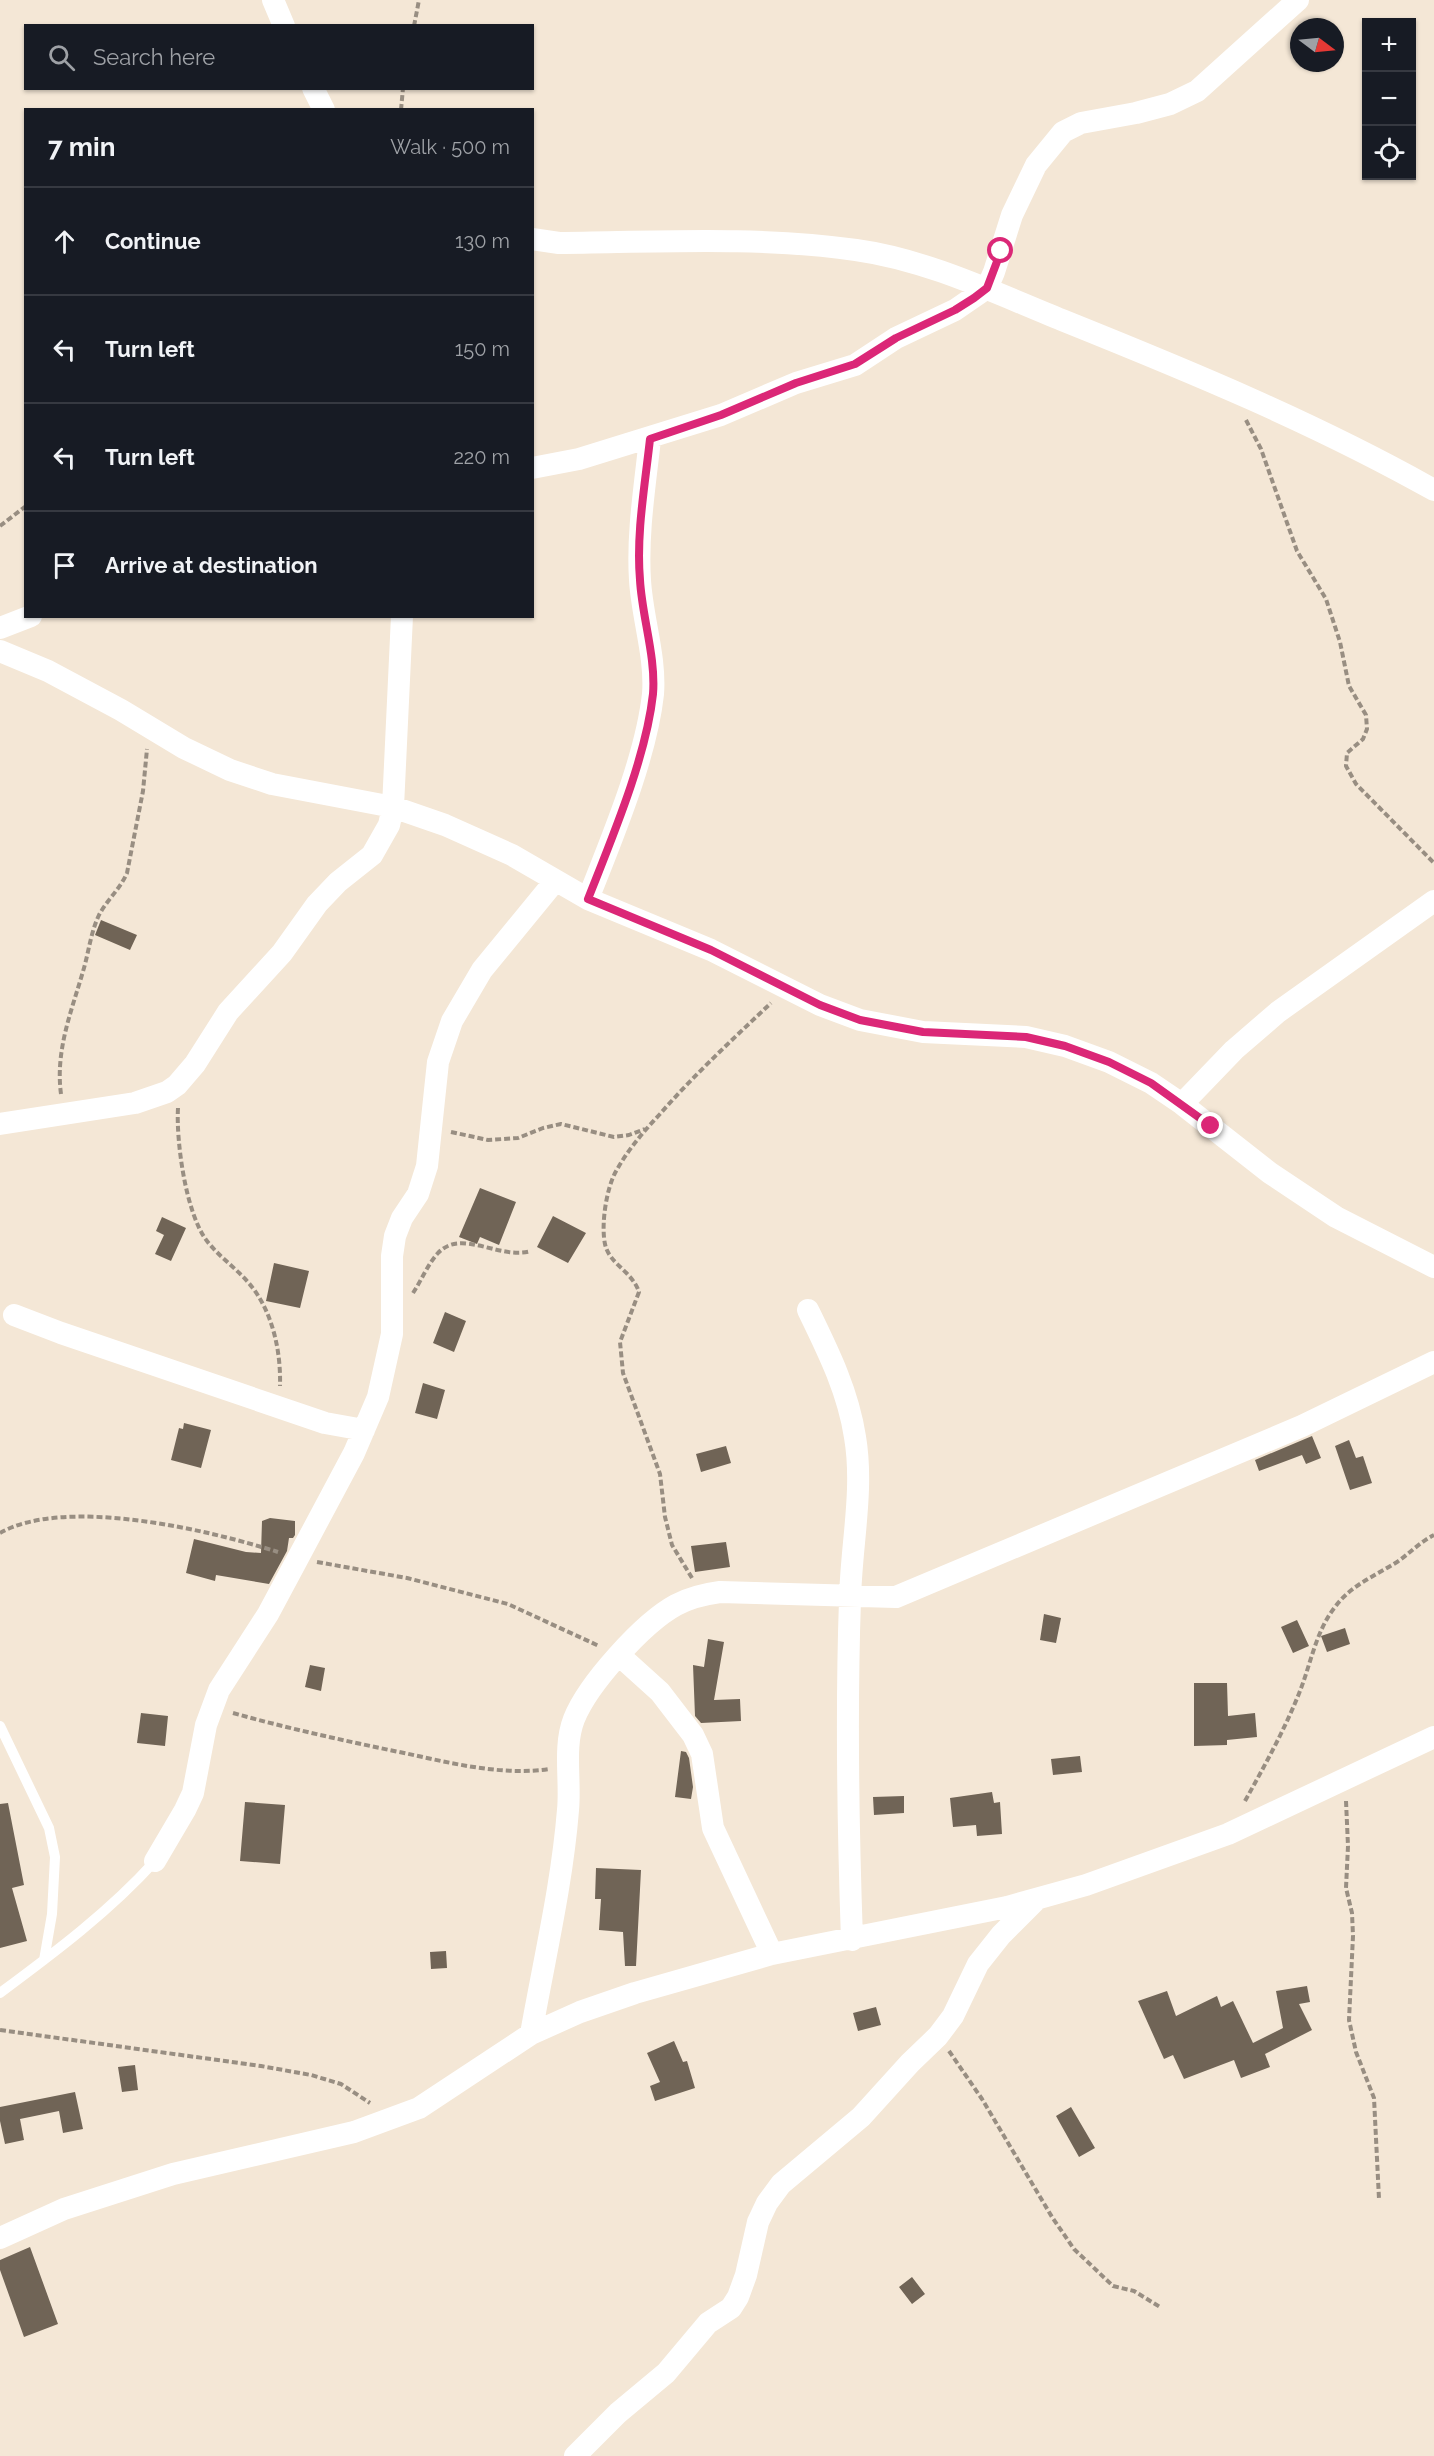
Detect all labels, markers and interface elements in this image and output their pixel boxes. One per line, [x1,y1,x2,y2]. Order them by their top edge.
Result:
north arrow [1290,18,1344,72]
map controls [1362,18,1416,180]
button: + [1362,18,1416,72]
search box [24,24,534,90]
icon: search [45,41,78,74]
text: Search here [93,44,215,70]
button: − [1362,72,1416,126]
button: locate [1362,126,1416,180]
text: 7 min [48,132,115,162]
text: Walk · 500 m [390,135,510,159]
icon: ahead [48,225,81,258]
text: Continue [105,228,201,254]
text: 130 m [455,229,510,253]
route start [987,237,1013,263]
icon: left [48,333,81,366]
text: Turn left [105,336,195,362]
text: 150 m [455,337,510,361]
icon: left [48,441,81,474]
text: Turn left [105,444,195,470]
text: 220 m [453,445,510,469]
icon: arrive [48,549,81,582]
text: Arrive at destination [105,552,318,578]
route end [1197,1112,1223,1138]

